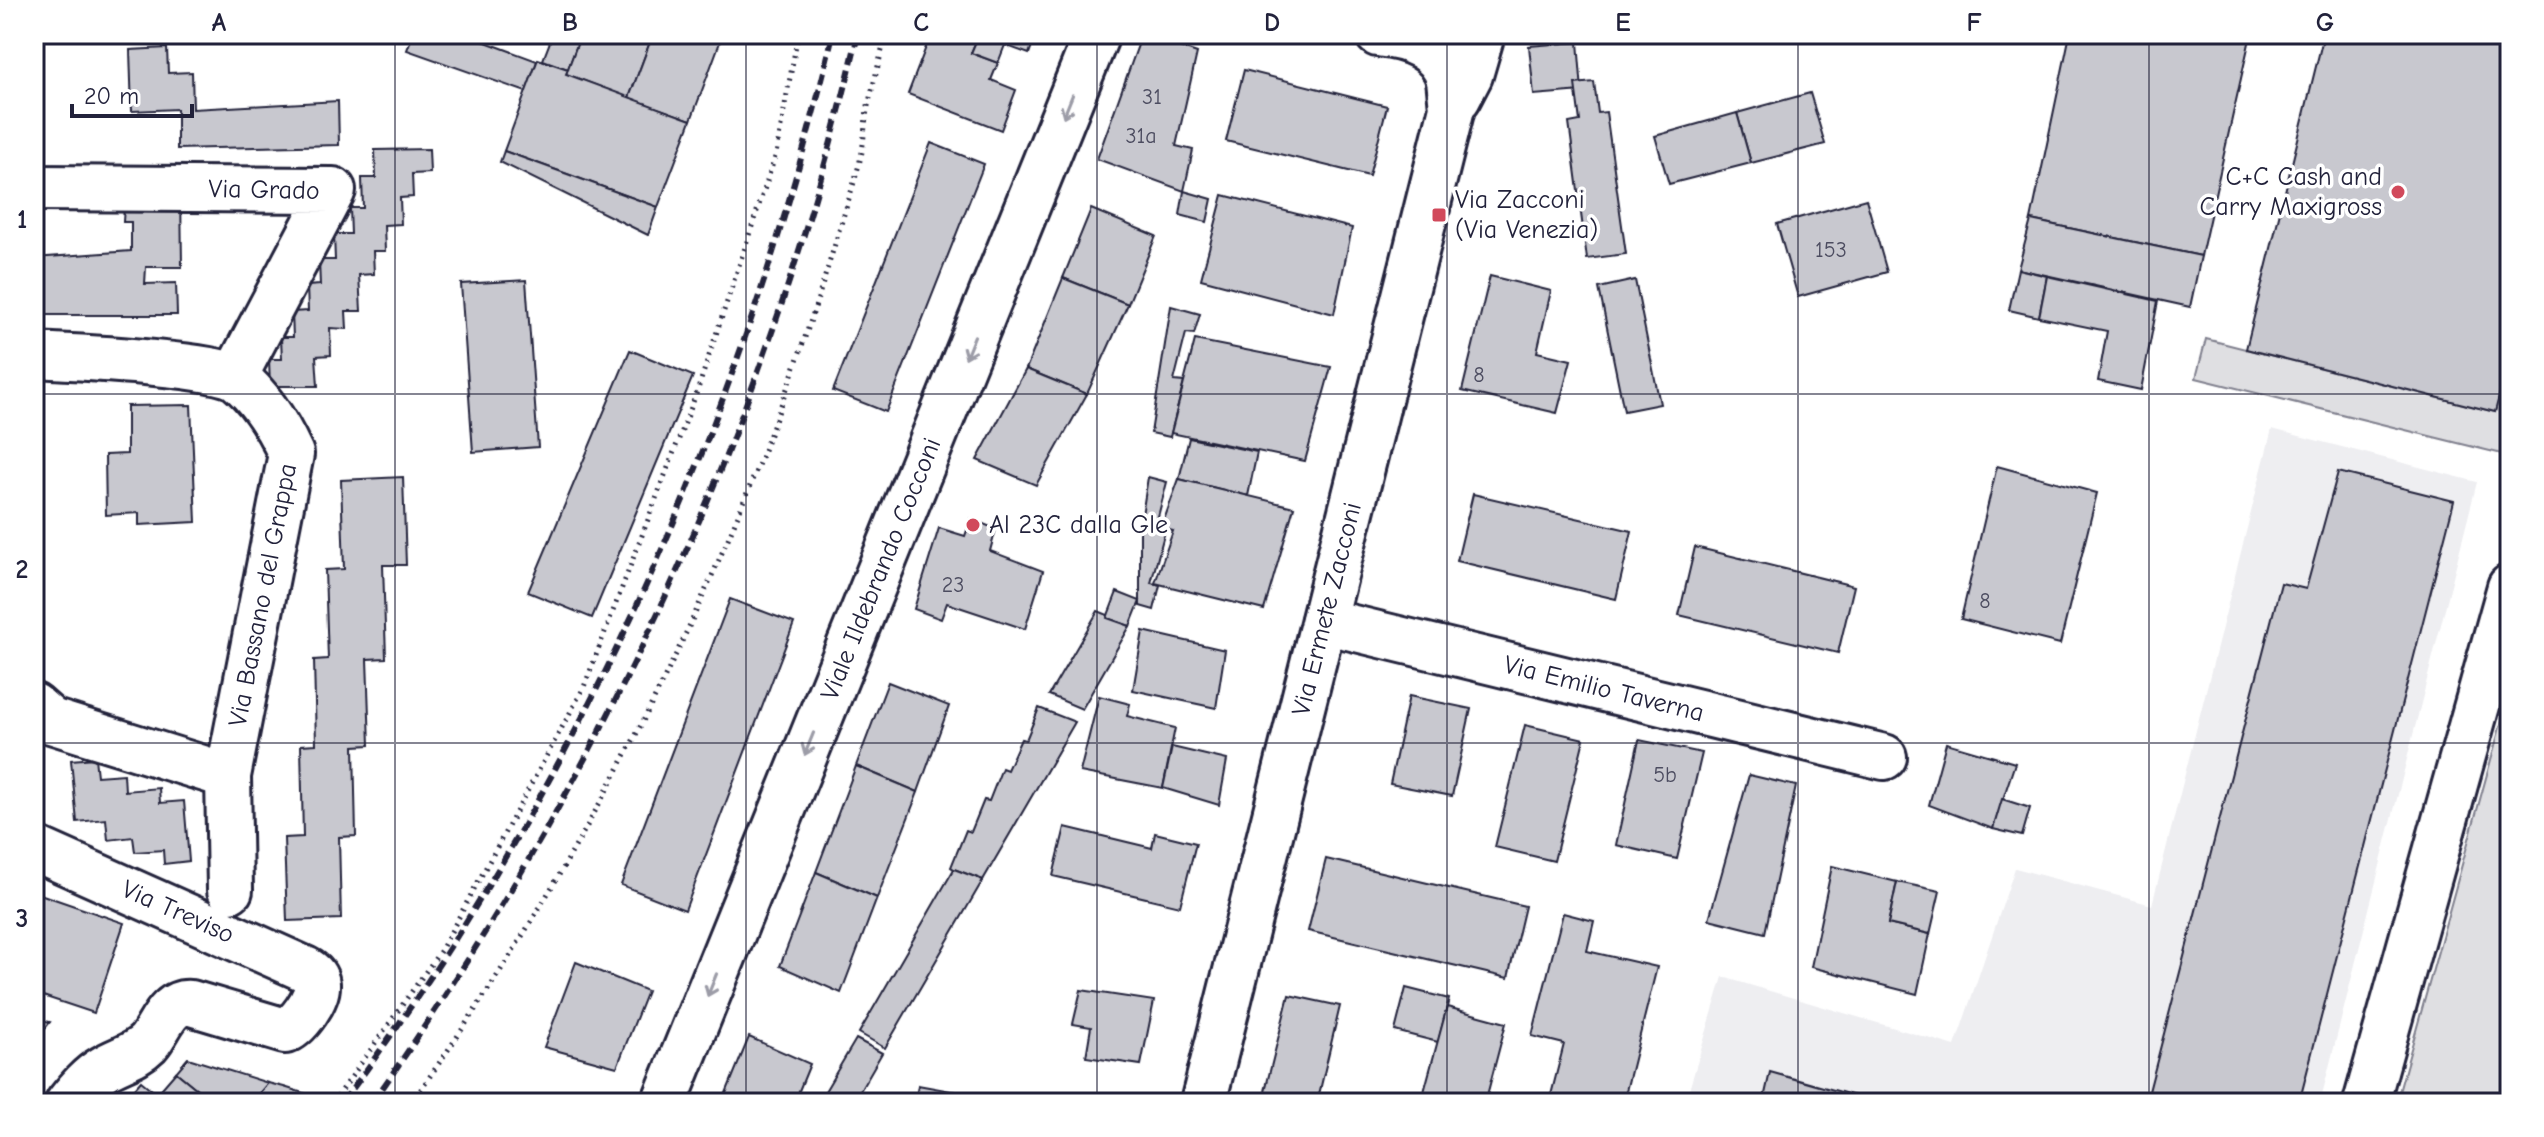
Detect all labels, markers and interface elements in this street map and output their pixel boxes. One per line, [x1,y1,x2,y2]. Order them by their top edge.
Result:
text: A [212,8,227,38]
text: B [562,8,578,38]
text: C [913,8,929,38]
text: D [1264,8,1280,38]
text: E [1615,8,1631,38]
text: F [1966,8,1982,38]
text: G [2316,8,2334,38]
scale bar [72,68,192,118]
text: 20 m [84,82,139,110]
house number: 31 [1142,84,1162,110]
one-way arrow [1060,93,1074,118]
house number: 31a [1125,123,1157,149]
place label: C+C Cash and Carry Maxigross [2199,162,2382,222]
street label: Via Grado [208,174,320,206]
marker: C+C Cash and Carry Maxigross [2389,183,2407,201]
place label: Via Zacconi (Via Venezia) [1455,185,1598,245]
text: 1 [17,205,27,235]
marker: Via Zacconi (Via Venezia) [1430,206,1448,224]
house number: 153 [1815,237,1847,263]
one-way arrow [962,334,977,359]
house number: 8 [1473,362,1485,388]
street label: Viale Ildebrando Cocconi [815,434,947,704]
street label: Via Bassano del Grappa [223,461,303,729]
street label: Via Ermete Zacconi [1286,499,1368,719]
place label: Al 23C dalla Gle [989,510,1168,540]
marker: Al 23C dalla Gle [964,516,982,534]
text: 2 [16,555,28,585]
house number: 23 [942,572,964,598]
house number: 8 [1979,588,1991,614]
street label: Via Emilio Taverna [1501,650,1707,728]
one-way arrow [801,731,816,756]
house number: 5b [1653,762,1677,788]
street label: Via Treviso [117,874,239,950]
text: 3 [16,904,28,934]
one-way arrow [703,972,718,997]

